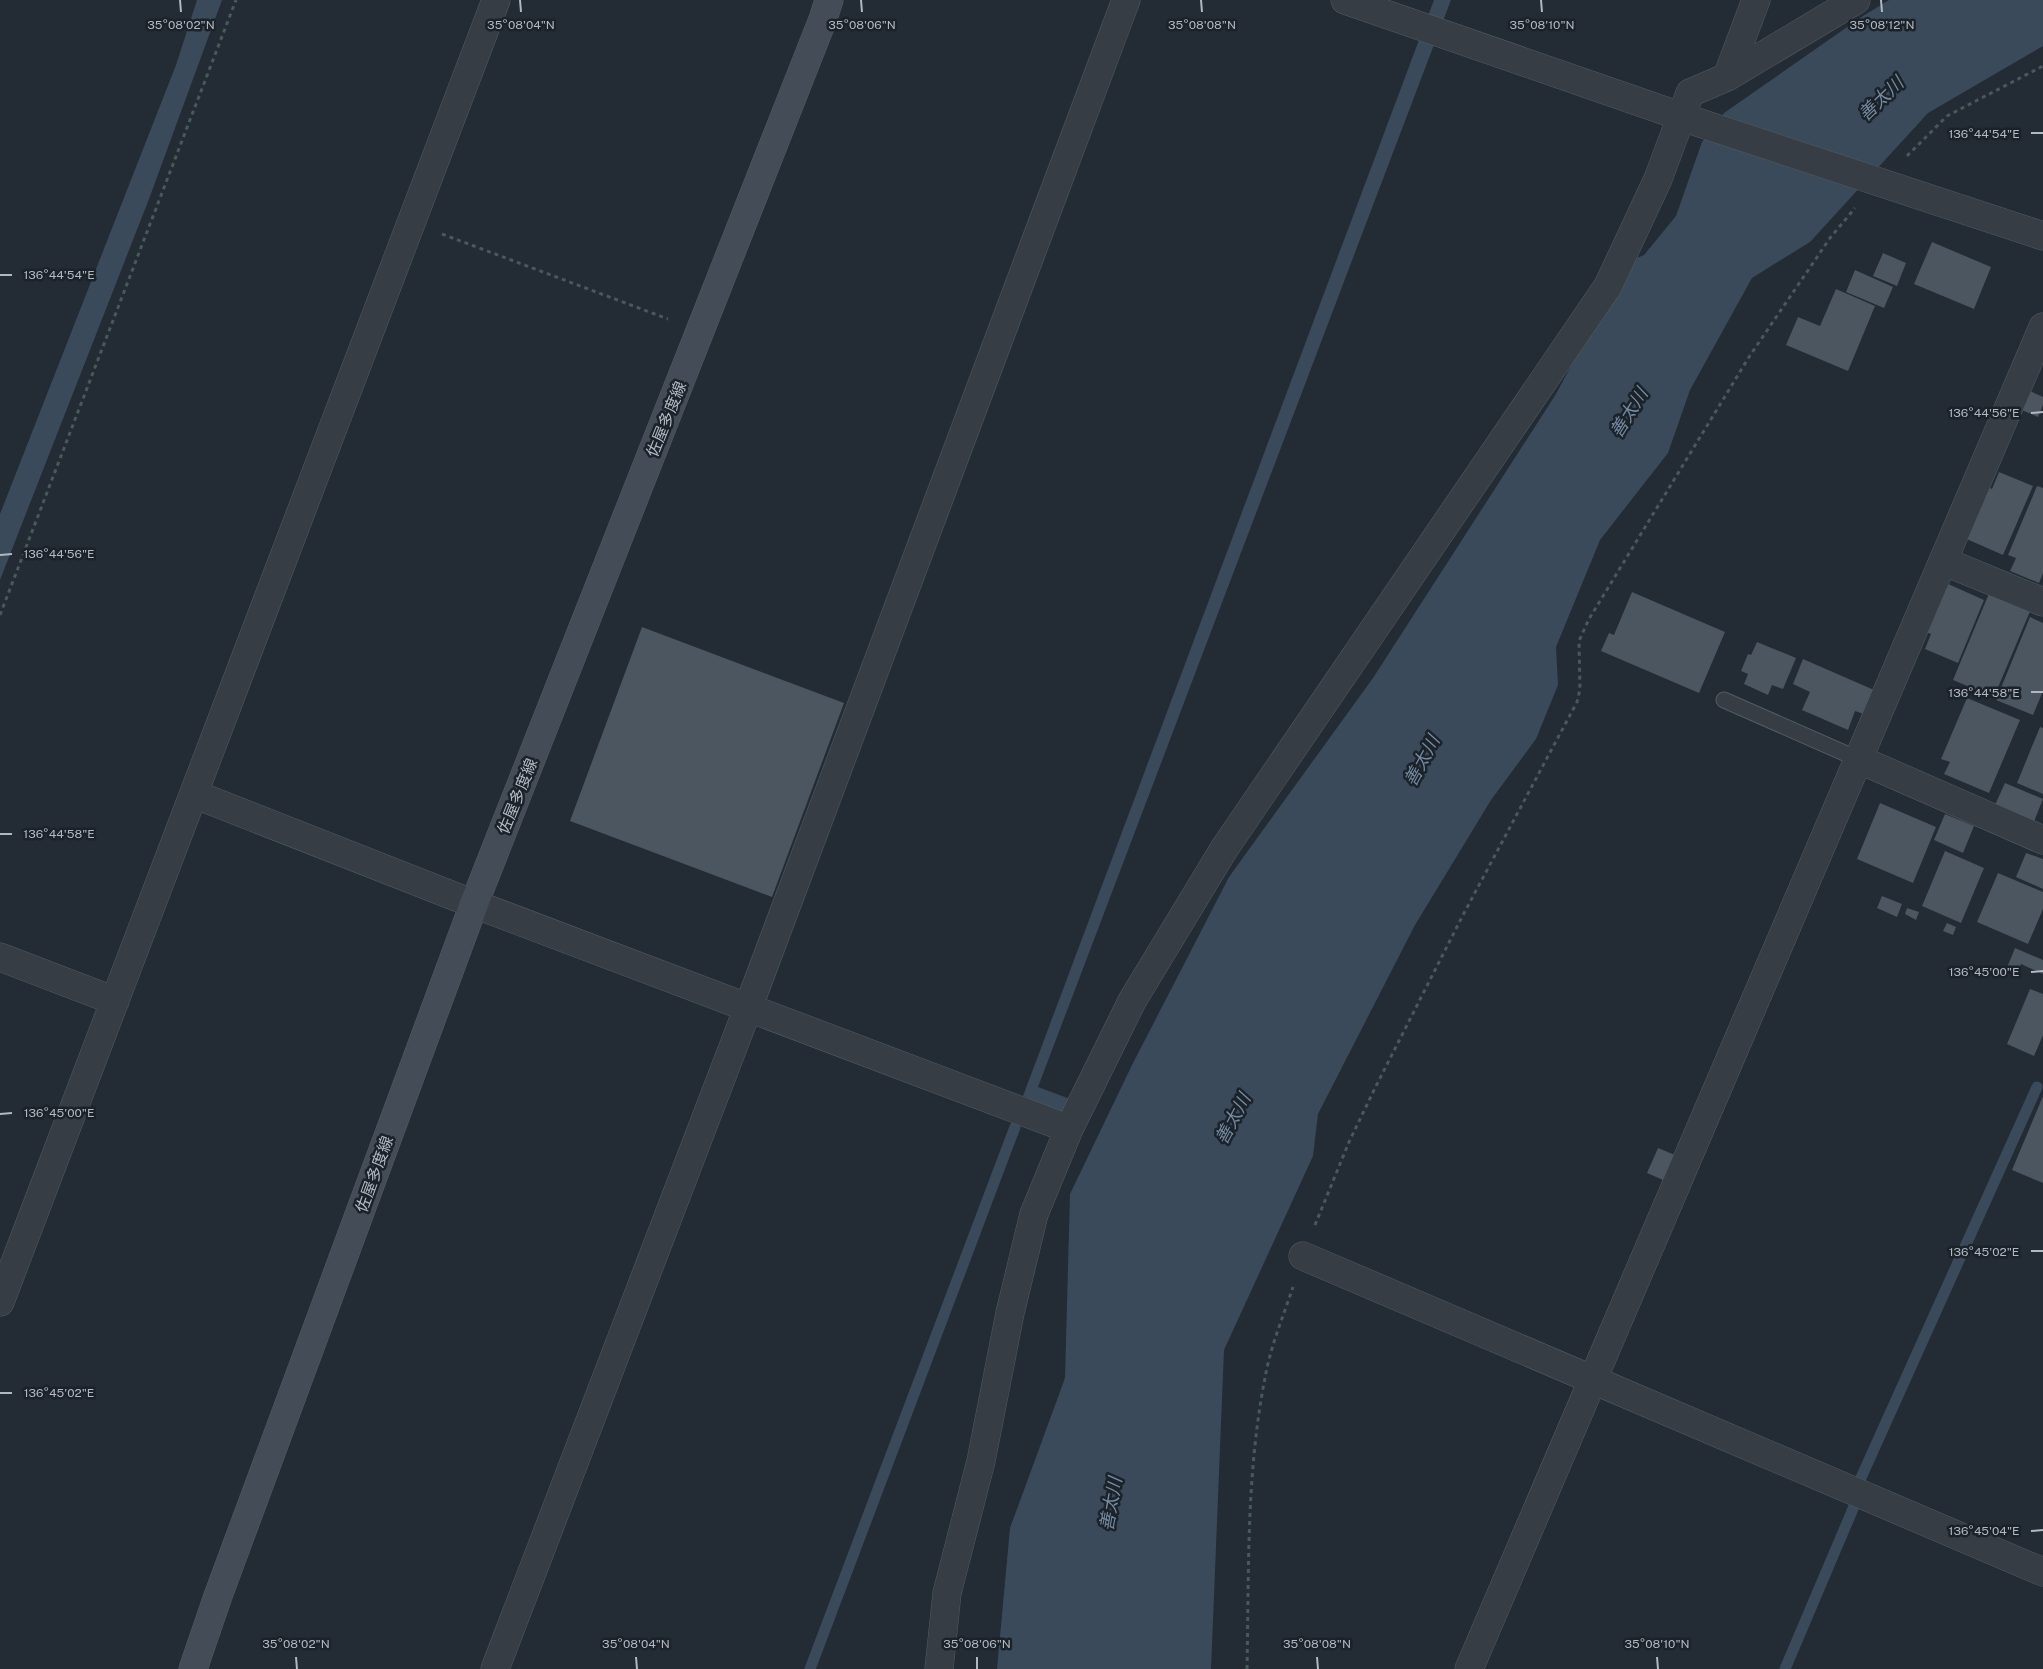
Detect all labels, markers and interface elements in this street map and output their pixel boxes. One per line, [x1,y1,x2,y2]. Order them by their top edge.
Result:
text: 35°08'02"N [147,18,215,32]
text: 35°08'04"N [487,18,555,32]
text: 35°08'06"N [828,18,896,32]
text: 35°08'08"N [1168,18,1236,32]
text: 35°08'10"N [1509,18,1575,32]
text: 35°08'12"N [1849,18,1915,32]
water label: 善太川 [1854,71,1909,125]
text: 136°44'54"E [1948,127,2020,141]
text: 136°44'54"E [23,268,95,282]
street label: 佐屋多度線 [643,379,690,460]
water label: 善太川 [1605,383,1653,441]
text: 136°44'56"E [1948,406,2020,420]
text: 136°44'56"E [23,547,95,561]
text: 136°44'58"E [1948,686,2020,700]
water label: 善太川 [1400,730,1444,790]
street label: 佐屋多度線 [494,756,541,837]
text: 136°44'58"E [23,827,95,841]
text: 136°45'00"E [1949,965,2019,979]
water label: 善太川 [1211,1088,1255,1148]
text: 136°45'00"E [24,1106,94,1120]
street label: 佐屋多度線 [352,1133,397,1215]
text: 136°45'02"E [1949,1245,2019,1259]
text: 136°45'02"E [24,1386,94,1400]
water label: 善太川 [1095,1474,1126,1532]
text: 136°45'04"E [1949,1524,2019,1538]
text: 35°08'02"N [262,1637,330,1651]
text: 35°08'04"N [602,1637,670,1651]
text: 35°08'06"N [943,1637,1011,1651]
text: 35°08'08"N [1283,1637,1351,1651]
text: 35°08'10"N [1624,1637,1690,1651]

